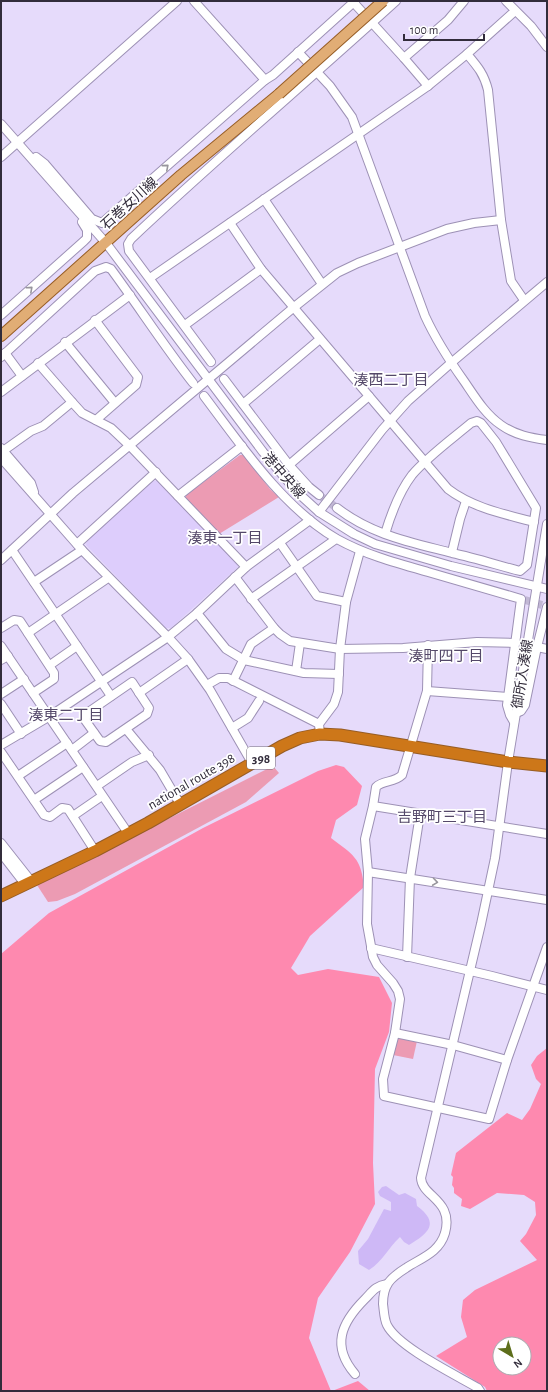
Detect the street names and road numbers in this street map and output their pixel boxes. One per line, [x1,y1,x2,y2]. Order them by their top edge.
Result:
street label: 石巻女川線 [98,174,160,232]
street label: 港中央線 [260,449,308,501]
street label: 御所入湊線 [510,638,535,710]
road number: 398 [247,747,275,769]
street label: national route 398 [145,751,238,812]

